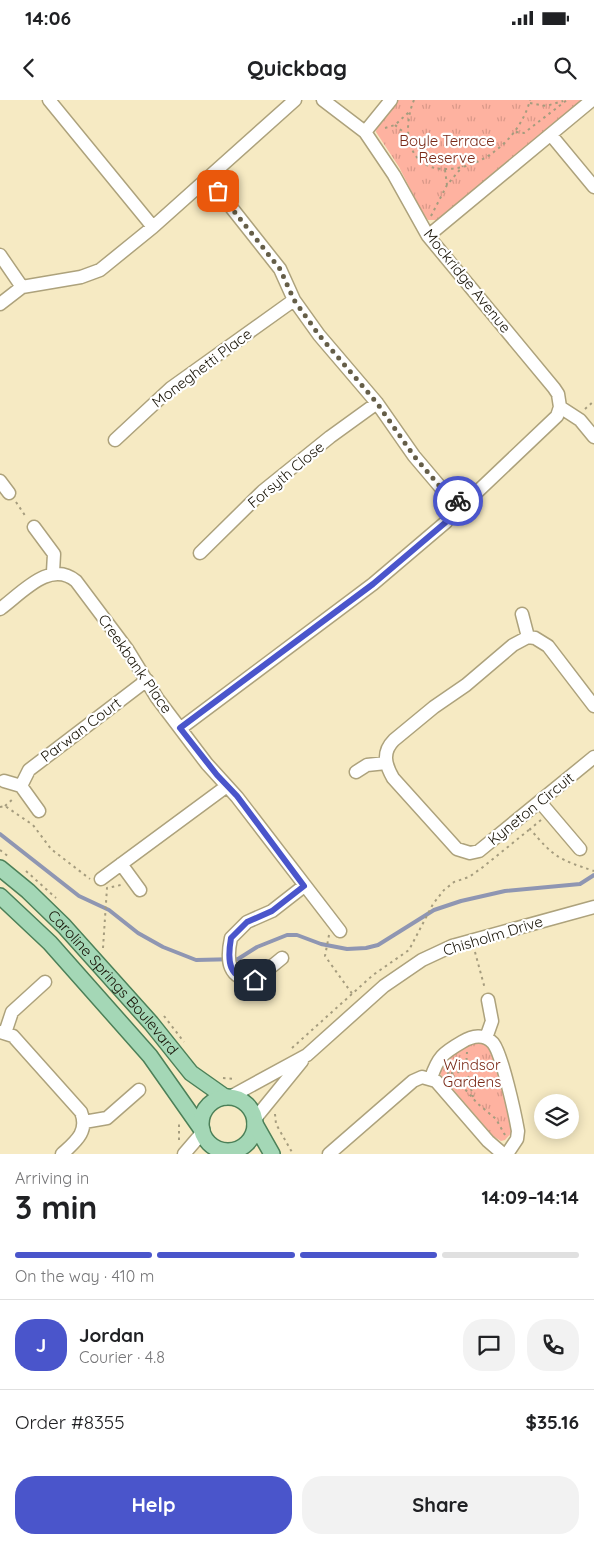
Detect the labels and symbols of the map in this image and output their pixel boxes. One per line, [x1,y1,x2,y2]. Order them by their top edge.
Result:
park label: Boyle Terrace Reserve [399,131,495,167]
pin [197,170,239,212]
street label: Mockridge Avenue [420,225,515,337]
street label: Moneghetti Place [148,324,255,411]
street label: Forsyth Close [244,437,328,512]
courier [433,476,483,526]
street label: Creekbank Place [94,610,177,717]
street label: Parwan Court [37,693,125,766]
street label: Kyneton Circuit [484,768,578,849]
street label: Caroline Springs Boulevard [44,905,183,1058]
street label: Chisholm Drive [441,911,545,960]
pin [234,959,276,1001]
park label: Windsor Gardens [443,1055,501,1091]

